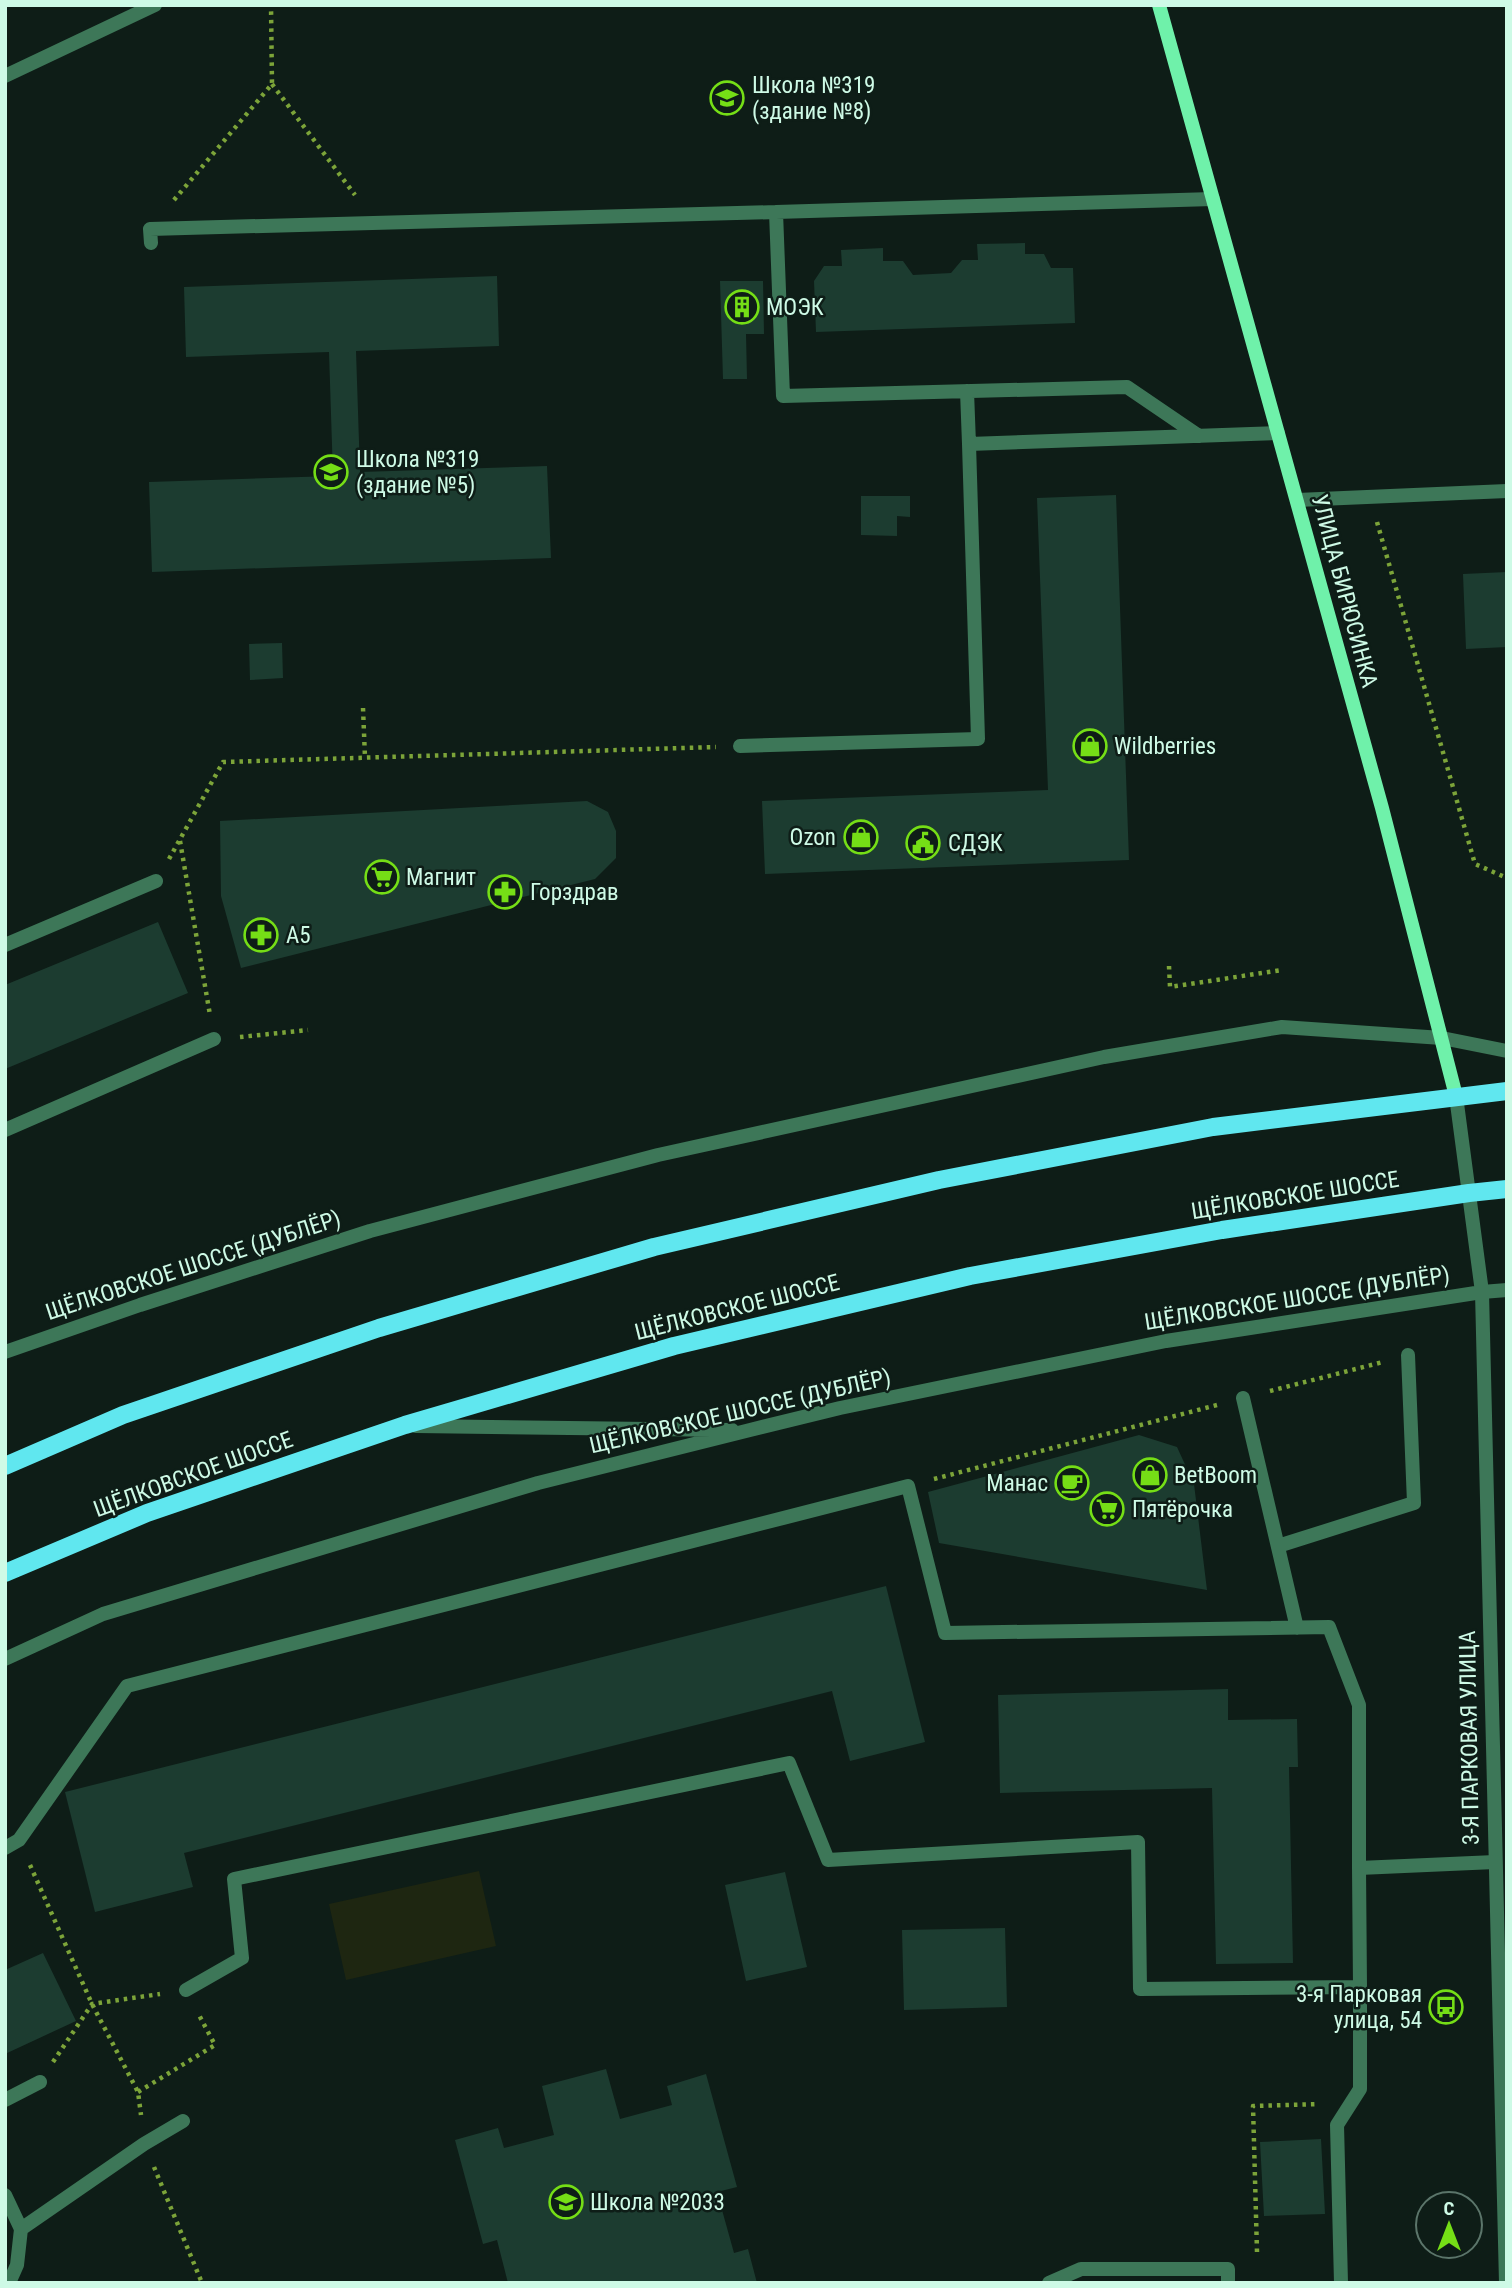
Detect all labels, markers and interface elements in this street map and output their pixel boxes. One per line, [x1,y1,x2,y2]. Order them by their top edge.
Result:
place label: Школа №319 (здание №8) [752,72,875,125]
school or university icon: Школа №319 (здание №8) [708,79,746,117]
building icon: МОЭК [723,288,761,326]
place label: МОЭК [766,294,824,321]
place label: Школа №319 (здание №5) [356,446,479,499]
school or university icon: Школа №319 (здание №5) [312,453,350,491]
street label: УЛИЦА БИРЮСИНКА [1306,492,1383,691]
shop icon: Wildberries [1071,727,1109,765]
place label: Wildberries [1114,733,1216,760]
shop icon: Ozon [842,818,880,856]
place label: Ozon [790,824,836,851]
public building icon: СДЭК [904,824,942,862]
place label: СДЭК [948,830,1003,857]
supermarket icon: Магнит [363,858,401,896]
place label: Магнит [406,864,476,891]
pharmacy icon: Горздрав [486,873,524,911]
place label: Горздрав [530,879,619,906]
pharmacy icon: А5 [242,916,280,954]
place label: А5 [286,922,311,949]
street label: ЩЁЛКОВСКОЕ ШОССЕ [1189,1166,1401,1225]
street label: ЩЁЛКОВСКОЕ ШОССЕ (ДУБЛЁР) [42,1205,344,1326]
street label: ЩЁЛКОВСКОЕ ШОССЕ (ДУБЛЁР) [1143,1261,1452,1336]
street label: ЩЁЛКОВСКОЕ ШОССЕ [632,1269,842,1346]
street label: ЩЁЛКОВСКОЕ ШОССЕ (ДУБЛЁР) [587,1364,894,1459]
street label: ЩЁЛКОВСКОЕ ШОССЕ [90,1426,296,1523]
shop icon: BetBoom [1131,1456,1169,1494]
place label: BetBoom [1174,1462,1257,1489]
cafe icon: Манас [1053,1464,1091,1502]
place label: Манас [986,1470,1048,1497]
supermarket icon: Пятёрочка [1088,1490,1126,1528]
place label: Пятёрочка [1132,1496,1233,1523]
street label: 3-Я ПАРКОВАЯ УЛИЦА [1454,1630,1485,1845]
place label: 3-я Парковая улица, 54 [1296,1981,1422,2034]
bus stop icon: 3-я Парковая улица, 54 [1427,1988,1465,2026]
school or university icon: Школа №2033 [547,2183,585,2221]
place label: Школа №2033 [590,2189,725,2216]
north arrow [1414,2190,1484,2260]
text: С [1444,2197,1455,2220]

